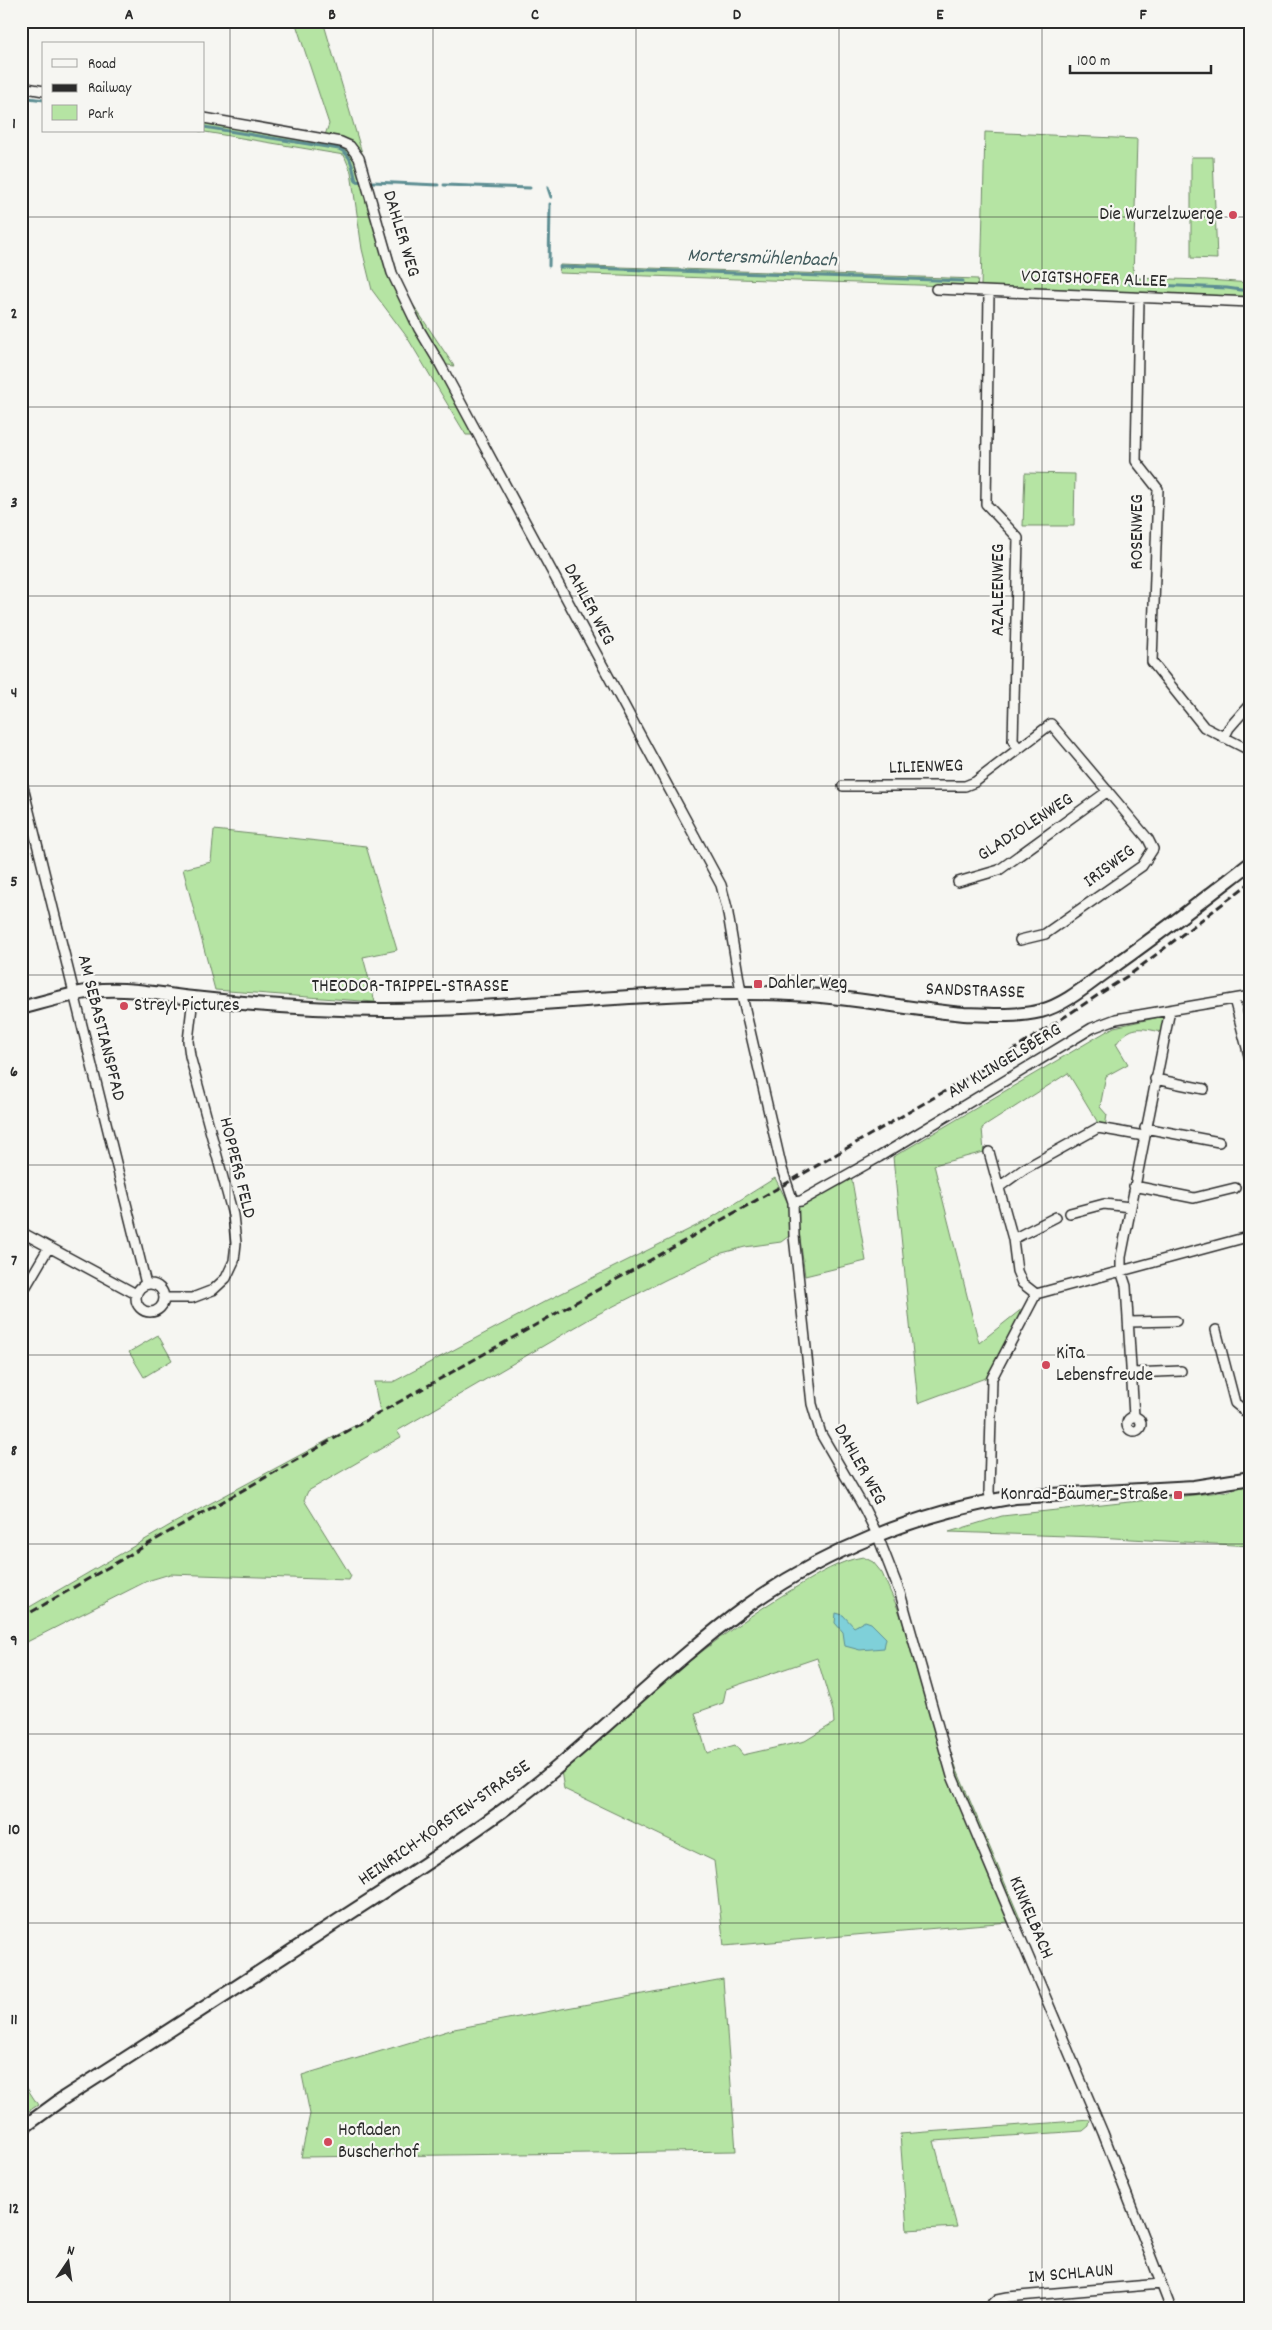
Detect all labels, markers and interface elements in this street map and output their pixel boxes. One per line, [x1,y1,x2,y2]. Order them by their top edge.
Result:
text: A [125,4,134,27]
text: B [328,4,336,27]
text: C [531,4,539,27]
text: D [733,4,742,27]
text: E [936,4,944,27]
text: F [1139,4,1147,27]
legend [42,42,205,132]
scale bar [1070,42,1211,74]
text: 100 m [1077,51,1110,73]
text: Road [88,54,116,76]
text: Railway [88,78,132,100]
text: Park [88,104,114,126]
text: 1 [12,113,16,136]
street label: DAHLER WEG [374,187,426,281]
place label: Die Wurzelzwerge [1099,202,1223,229]
marker: Die Wurzelzwerge [1227,209,1239,221]
water label: Mortersmühlenbach [687,242,838,276]
street label: VOIGTSHOFER ALLEE [1021,264,1168,296]
text: 2 [11,303,18,326]
text: 3 [10,492,18,515]
street label: ROSENWEG [1125,494,1152,570]
street label: AZALEENWEG [986,544,1013,636]
street label: DAHLER WEG [555,559,621,651]
text: 4 [11,682,17,705]
street label: LILIENWEG [888,753,964,783]
street label: GLADIOLENWEG [973,787,1079,869]
street label: IRISWEG [1078,839,1142,895]
text: 5 [10,871,18,894]
street label: AM SEBASTIANSPFAD [69,952,131,1104]
place label: Dahler Weg [768,971,847,998]
street label: THEODOR-TRIPPEL-STRASSE [311,974,509,1001]
street label: SANDSTRASSE [925,977,1025,1007]
marker: Dahler Weg [752,978,764,990]
place label: Streyl Pictures [134,993,240,1020]
marker: Streyl Pictures [118,1000,130,1012]
street label: AM KLINGELSBERG [943,1017,1067,1107]
text: 6 [10,1061,18,1084]
street label: HOPPERS FELD [210,1115,262,1222]
text: 7 [11,1250,17,1273]
place label: KiTa Lebensfreude [1056,1341,1153,1390]
marker: KiTa Lebensfreude [1040,1359,1052,1371]
street label: DAHLER WEG [826,1420,892,1510]
text: 8 [11,1440,18,1463]
place label: Konrad-Bäumer-Straße [1000,1482,1168,1509]
marker: Konrad-Bäumer-Straße [1172,1489,1184,1501]
text: 9 [10,1630,18,1653]
street label: HEINRICH-KORSTEN-STRASSE [353,1754,537,1894]
text: 10 [8,1819,20,1842]
street label: KINKELBACH [1000,1872,1060,1964]
text: 11 [10,2009,18,2032]
place label: Hofladen Buscherhof [338,2118,420,2167]
marker: Hofladen Buscherhof [322,2136,334,2148]
text: 12 [9,2198,19,2221]
north arrow [42,2238,92,2288]
text: N [65,2241,76,2262]
street label: IM SCHLAUN [1027,2258,1115,2292]

